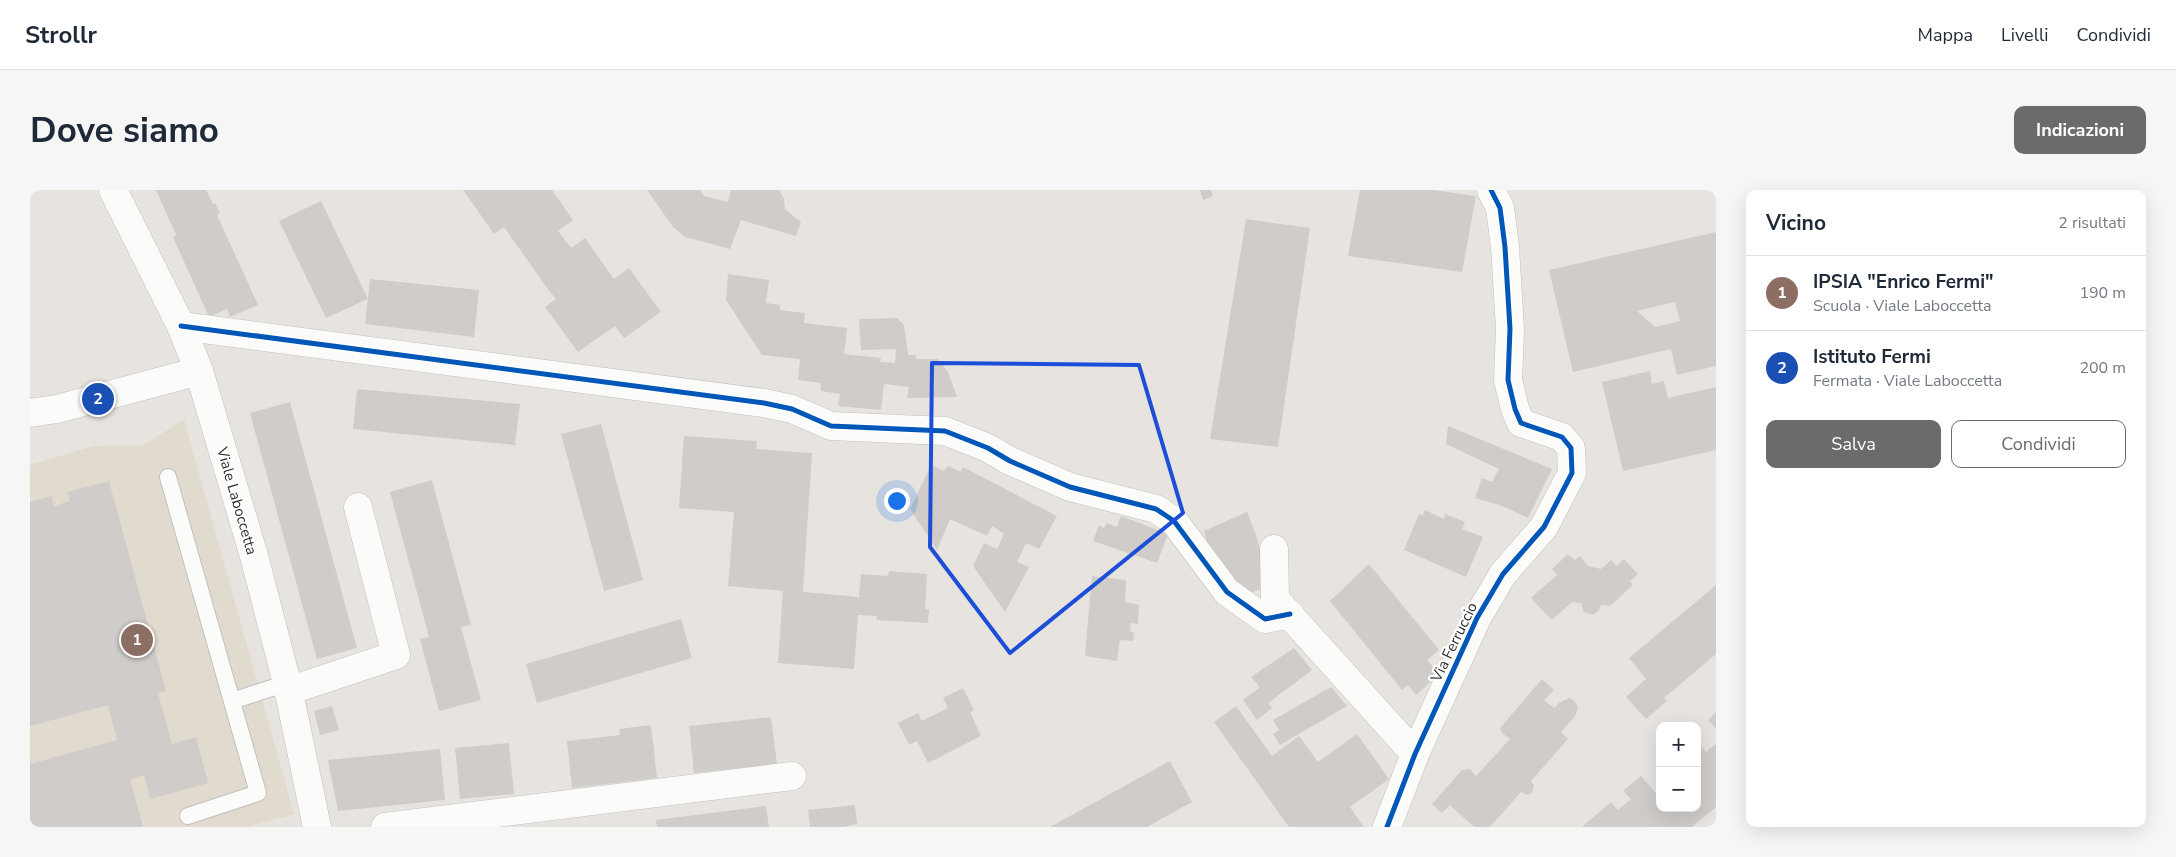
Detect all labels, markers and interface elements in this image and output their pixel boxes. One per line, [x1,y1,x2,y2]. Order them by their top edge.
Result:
text: Strollr [25,19,97,51]
text: Mappa [1918,23,1973,47]
text: Livelli [2001,23,2048,47]
text: Condividi [2076,23,2151,47]
button: Indicazioni [2014,106,2146,154]
text: Dove siamo [30,107,219,154]
text: Vicino [1766,209,1826,237]
text: 2 risultati [2058,212,2126,234]
text: IPSIA "Enrico Fermi" [1813,269,1994,295]
text: 1 [1777,282,1787,304]
text: 190 m [2079,282,2126,304]
text: Scuola · Viale Laboccetta [1813,295,1992,317]
text: Istituto Fermi [1813,344,1931,370]
text: 2 [1777,357,1787,379]
text: 200 m [2079,357,2126,379]
text: Fermata · Viale Laboccetta [1813,370,2002,392]
pin: 2 [82,380,114,418]
button: Salva [1766,420,1941,468]
button: Condividi [1951,420,2126,468]
street label: Viale Laboccetta [212,444,262,557]
your location [884,488,910,514]
street label: Via Ferruccio [1426,599,1482,686]
pin: 1 [121,621,153,659]
map controls [1656,722,1701,812]
button: + [1656,722,1701,767]
button: − [1656,767,1701,812]

